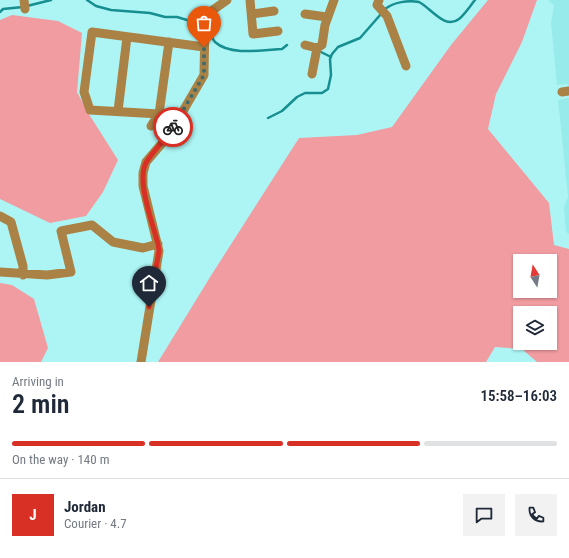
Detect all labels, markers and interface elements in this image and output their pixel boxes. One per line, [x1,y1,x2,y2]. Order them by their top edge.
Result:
pin [187,6,221,47]
icon: bag [193,12,215,34]
courier [153,107,193,147]
icon: bike [162,116,184,138]
north arrow [513,254,557,298]
map controls [513,254,557,350]
pin [132,266,166,307]
icon: home [138,272,160,294]
button: layers [513,306,557,350]
text: Arriving in [12,374,64,389]
text: 15:58–16:03 [480,387,557,405]
text: 2 min [12,389,70,419]
text: On the way · 140 m [12,452,109,467]
button: chat [463,494,505,536]
button: phone [515,494,557,536]
text: Jordan [64,498,106,516]
text: J [29,506,37,524]
text: Courier · 4.7 [64,516,127,531]

